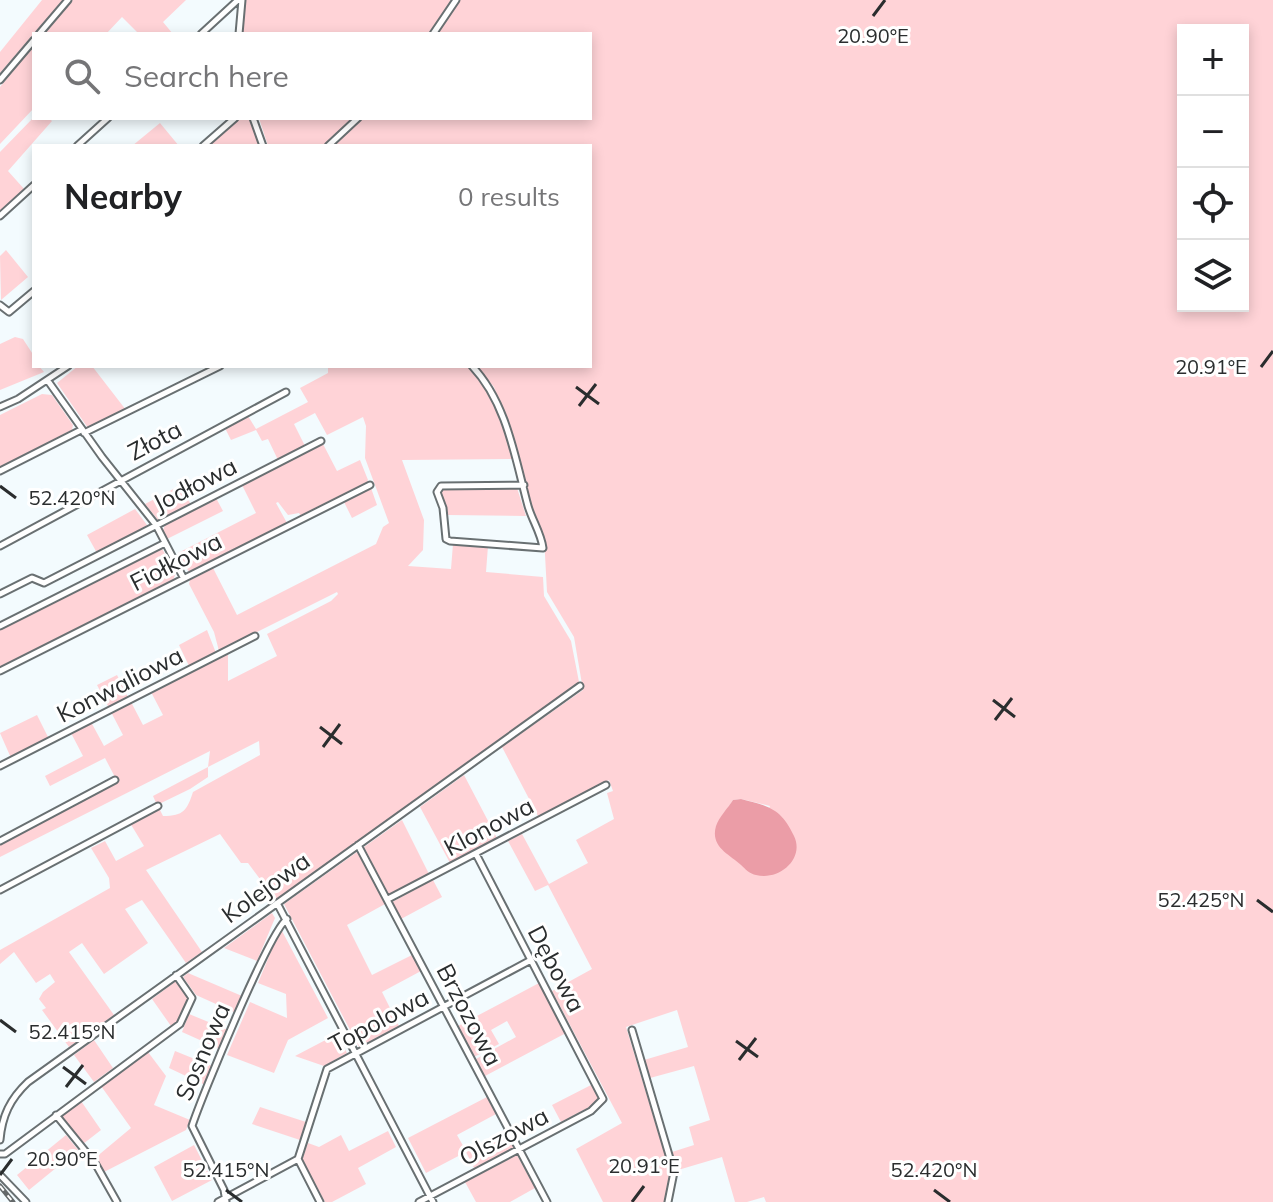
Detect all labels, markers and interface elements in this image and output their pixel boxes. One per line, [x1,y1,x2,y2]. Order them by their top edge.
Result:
text: 20.90°E [837,23,909,48]
map controls [1177,24,1249,312]
button: + [1177,24,1249,96]
search box [32,32,592,120]
icon: search [60,54,104,98]
text: Search here [124,57,289,95]
button: − [1177,96,1249,168]
button: locate [1177,168,1249,240]
text: Nearby [64,175,182,218]
text: 0 results [458,180,560,213]
button: layers [1177,240,1249,312]
text: 20.91°E [1175,354,1247,379]
street label: Złota [123,414,186,467]
street label: Jodłowa [148,450,242,518]
text: 52.420°N [29,485,115,510]
street label: Fiołkowa [125,525,227,597]
street label: Konwaliowa [51,640,188,729]
street label: Klonowa [439,790,539,862]
street label: Kolejowa [215,845,315,929]
text: 52.425°N [1158,887,1244,912]
street label: Dębowa [522,920,592,1017]
street label: Brzozowa [430,958,509,1071]
street label: Topolowa [323,981,434,1059]
street label: Sosnowa [168,998,236,1105]
text: 52.415°N [29,1019,115,1044]
street label: Olszowa [454,1100,553,1172]
text: 20.90°E [26,1146,98,1171]
text: 20.91°E [608,1153,680,1178]
text: 52.415°N [183,1157,269,1182]
text: 52.420°N [891,1157,977,1182]

